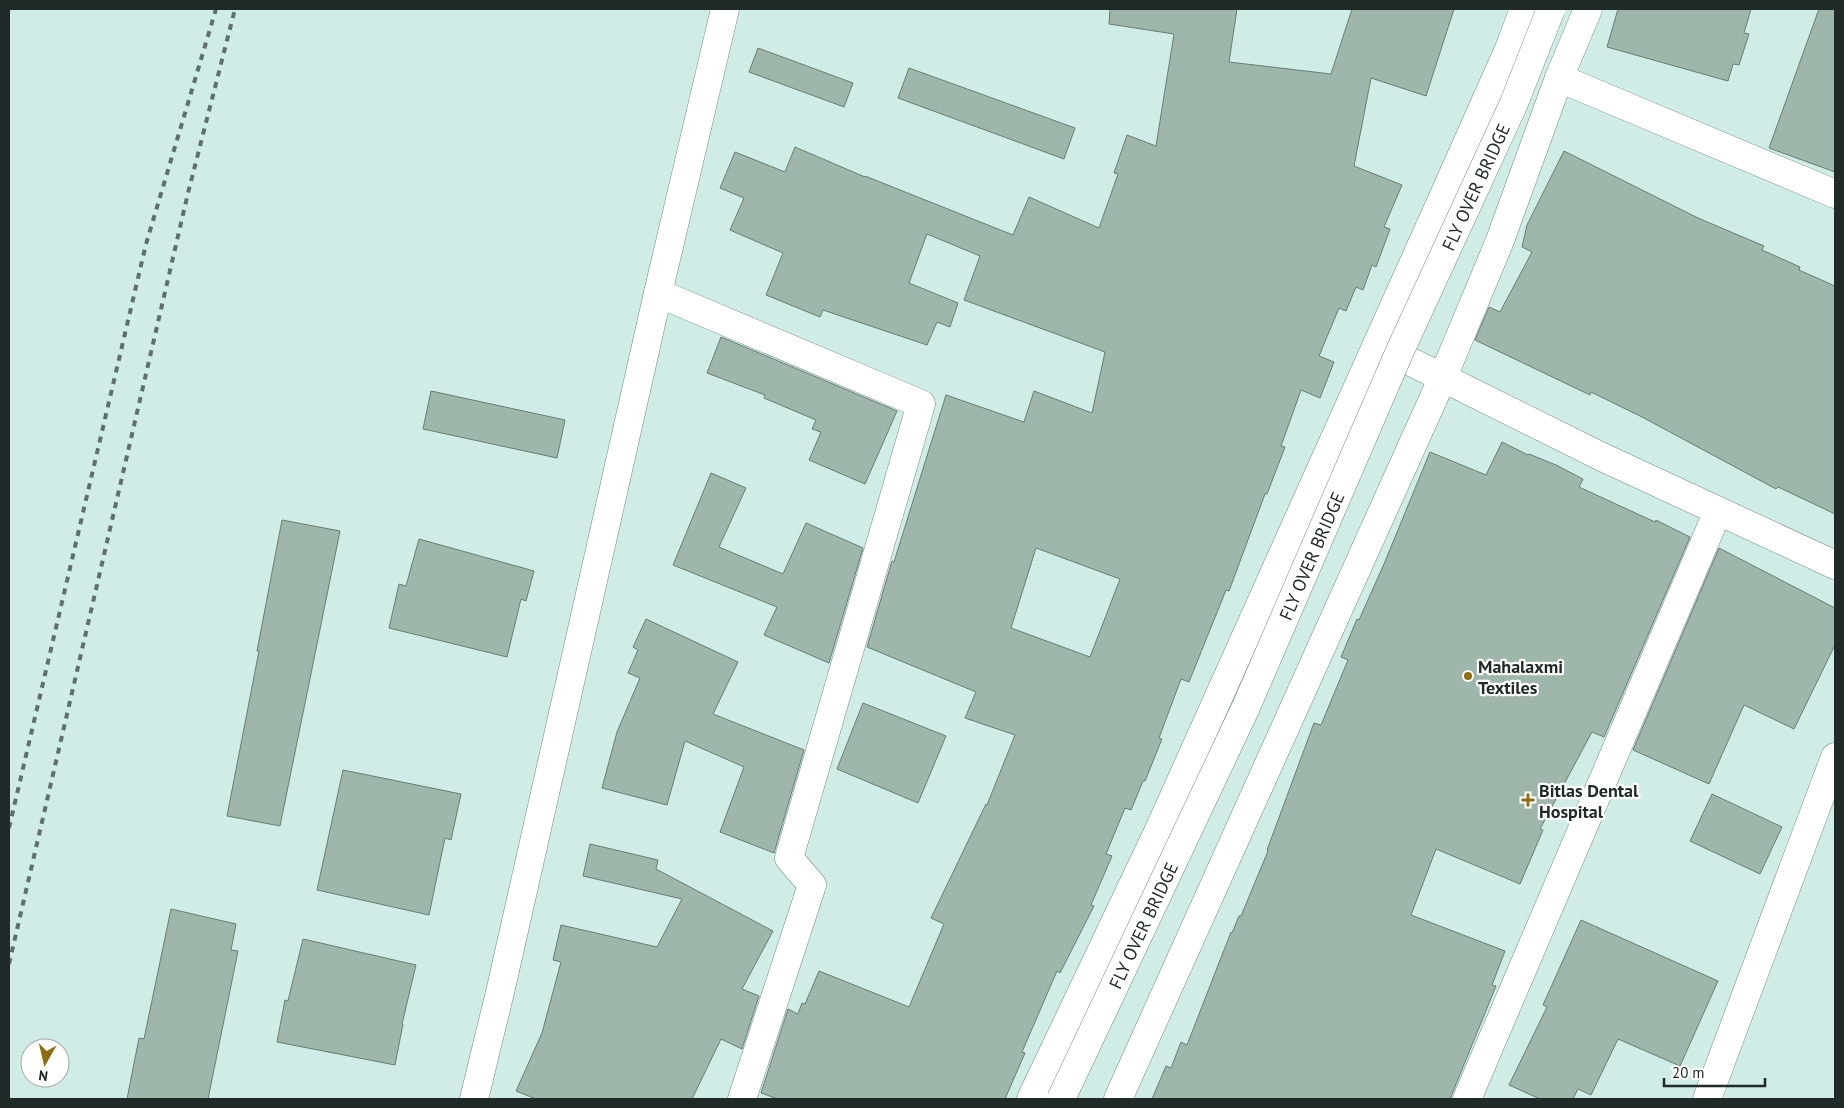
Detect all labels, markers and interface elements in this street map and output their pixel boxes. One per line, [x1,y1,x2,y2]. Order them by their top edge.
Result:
street label: FLY OVER BRIDGE [1436,120,1515,254]
street label: FLY OVER BRIDGE [1273,488,1349,624]
place label: Mahalaxmi Textiles [1478,655,1563,699]
marker: Mahalaxmi Textiles [1462,670,1474,682]
place label: Bitlas Dental Hospital [1539,779,1639,823]
marker: Bitlas Dental Hospital [1521,793,1535,807]
street label: FLY OVER BRIDGE [1103,858,1183,992]
north arrow [20,1038,70,1088]
scale bar [1664,1056,1765,1088]
text: 20 m [1672,1063,1705,1082]
text: N [37,1066,49,1085]

